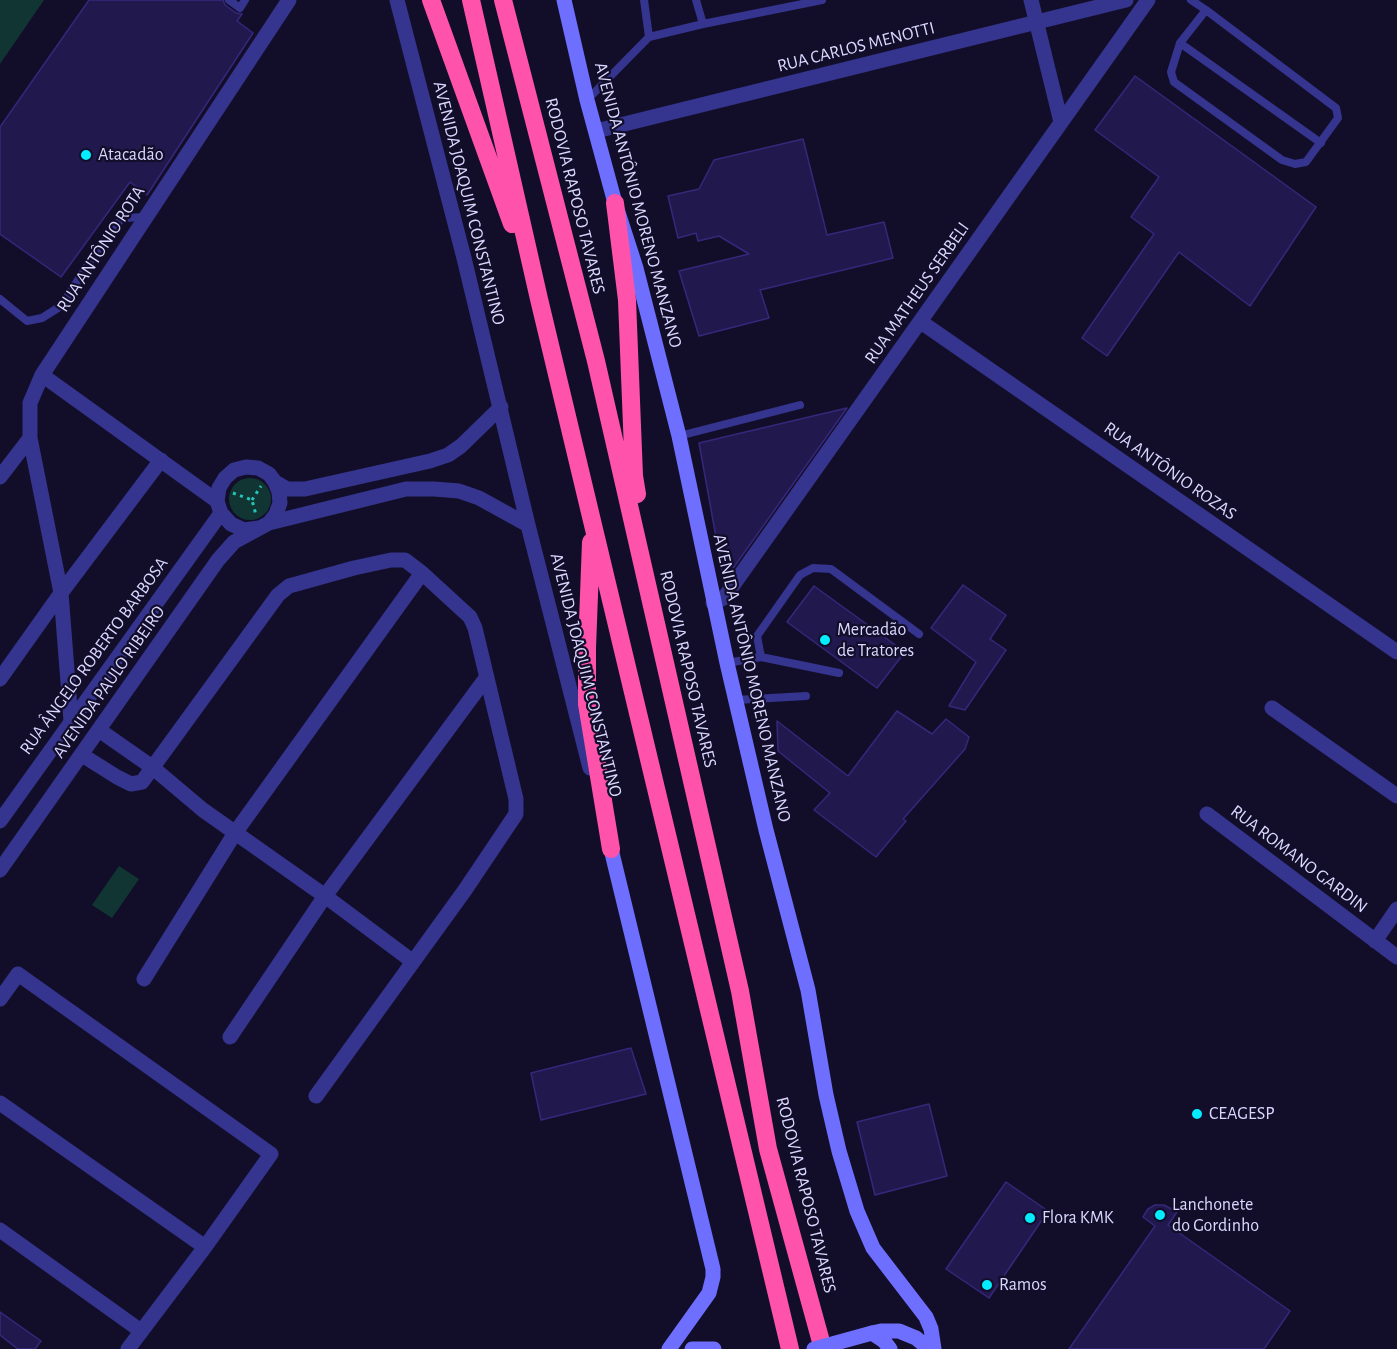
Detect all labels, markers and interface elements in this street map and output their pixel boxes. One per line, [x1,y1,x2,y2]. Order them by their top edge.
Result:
street label: RUA CARLOS MENOTTI [775,17,937,77]
street label: AVENIDA ANTÔNIO MORENO MANZANO [589,60,687,350]
street label: AVENIDA JOAQUIM CONSTANTINO [428,79,510,327]
street label: RODOVIA RAPOSO TAVARES [540,96,610,296]
place label: Atacadão [98,144,164,166]
marker: Atacadão [79,148,93,162]
street label: RUA ANTÔNIO ROTA [52,182,150,316]
street label: RUA MATHEUS SERBELI [860,218,974,368]
street label: RUA ANTÔNIO ROZAS [1100,417,1240,525]
street label: AVENIDA ANTÔNIO MORENO MANZANO [708,532,796,824]
street label: AVENIDA JOAQUIM CONSTANTINO [545,551,627,799]
street label: RUA ÂNGELO ROBERTO BARBOSA [15,553,173,759]
street label: RODOVIA RAPOSO TAVARES [655,568,721,770]
street label: AVENIDA PAULO RIBEIRO [48,602,170,762]
place label: Mercadão de Tratores [837,619,914,662]
marker: Mercadão de Tratores [818,633,832,647]
street label: RUA ROMANO GARDIN [1226,800,1372,918]
street label: RODOVIA RAPOSO TAVARES [771,1095,841,1295]
place label: CEAGESP [1209,1103,1275,1125]
marker: CEAGESP [1190,1107,1204,1121]
place label: Lanchonete do Gordinho [1172,1194,1259,1236]
place label: Flora KMK [1042,1207,1114,1229]
marker: Lanchonete do Gordinho [1153,1208,1167,1222]
marker: Flora KMK [1023,1211,1037,1225]
place label: Ramos [999,1274,1047,1296]
marker: Ramos [980,1278,994,1292]

